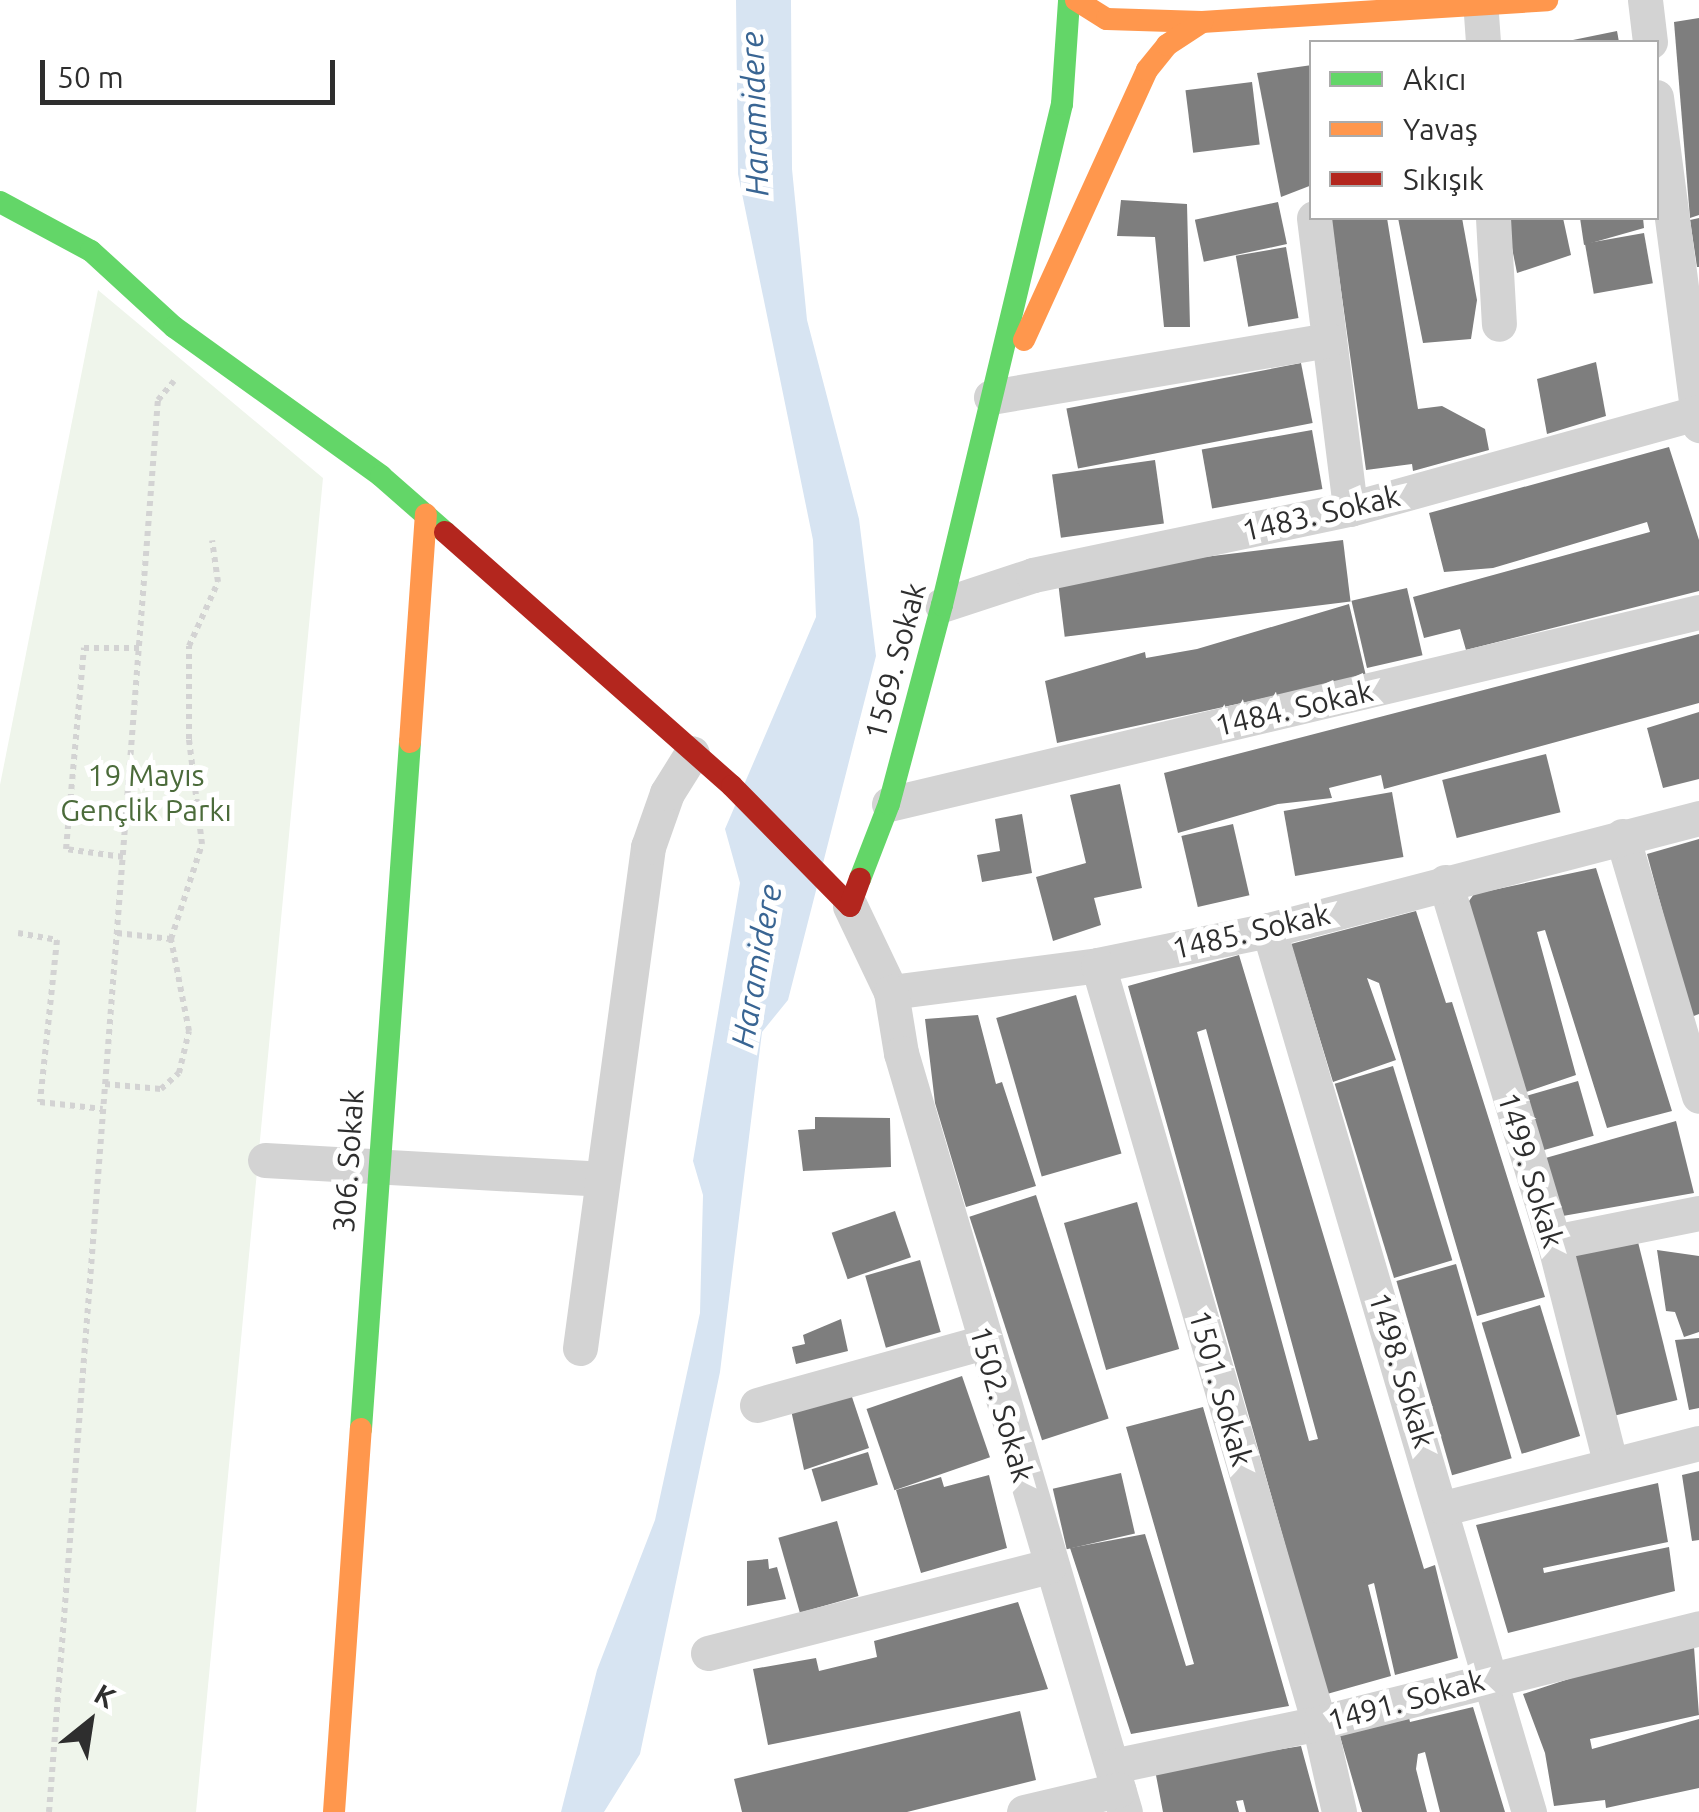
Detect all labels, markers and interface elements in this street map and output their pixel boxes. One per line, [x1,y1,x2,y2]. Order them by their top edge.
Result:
water label: Haramidere [732,31,776,197]
scale bar [45,40,340,102]
legend [1309,40,1659,220]
text: 50 m [57,60,124,94]
text: Akıcı [1403,62,1466,96]
text: Yavaş [1403,112,1478,146]
text: Sıkışık [1403,162,1484,196]
street label: 1483. Sokak [1239,477,1403,549]
street label: 1569. Sokak [857,579,933,743]
street label: 1484. Sokak [1212,672,1376,744]
park label: 19 Mayıs Gençlik Parkı [60,757,232,828]
water label: Haramidere [723,881,789,1051]
street label: 1485. Sokak [1169,895,1333,967]
street label: 306. Sokak [325,1088,371,1234]
street label: 1499. Sokak [1490,1088,1572,1252]
street label: 1498. Sokak [1361,1288,1443,1452]
street label: 1501. Sokak [1182,1306,1260,1470]
street label: 1502. Sokak [963,1322,1041,1486]
street label: 1491. Sokak [1324,1662,1488,1738]
north arrow [40,1672,140,1772]
text: K [89,1678,121,1714]

